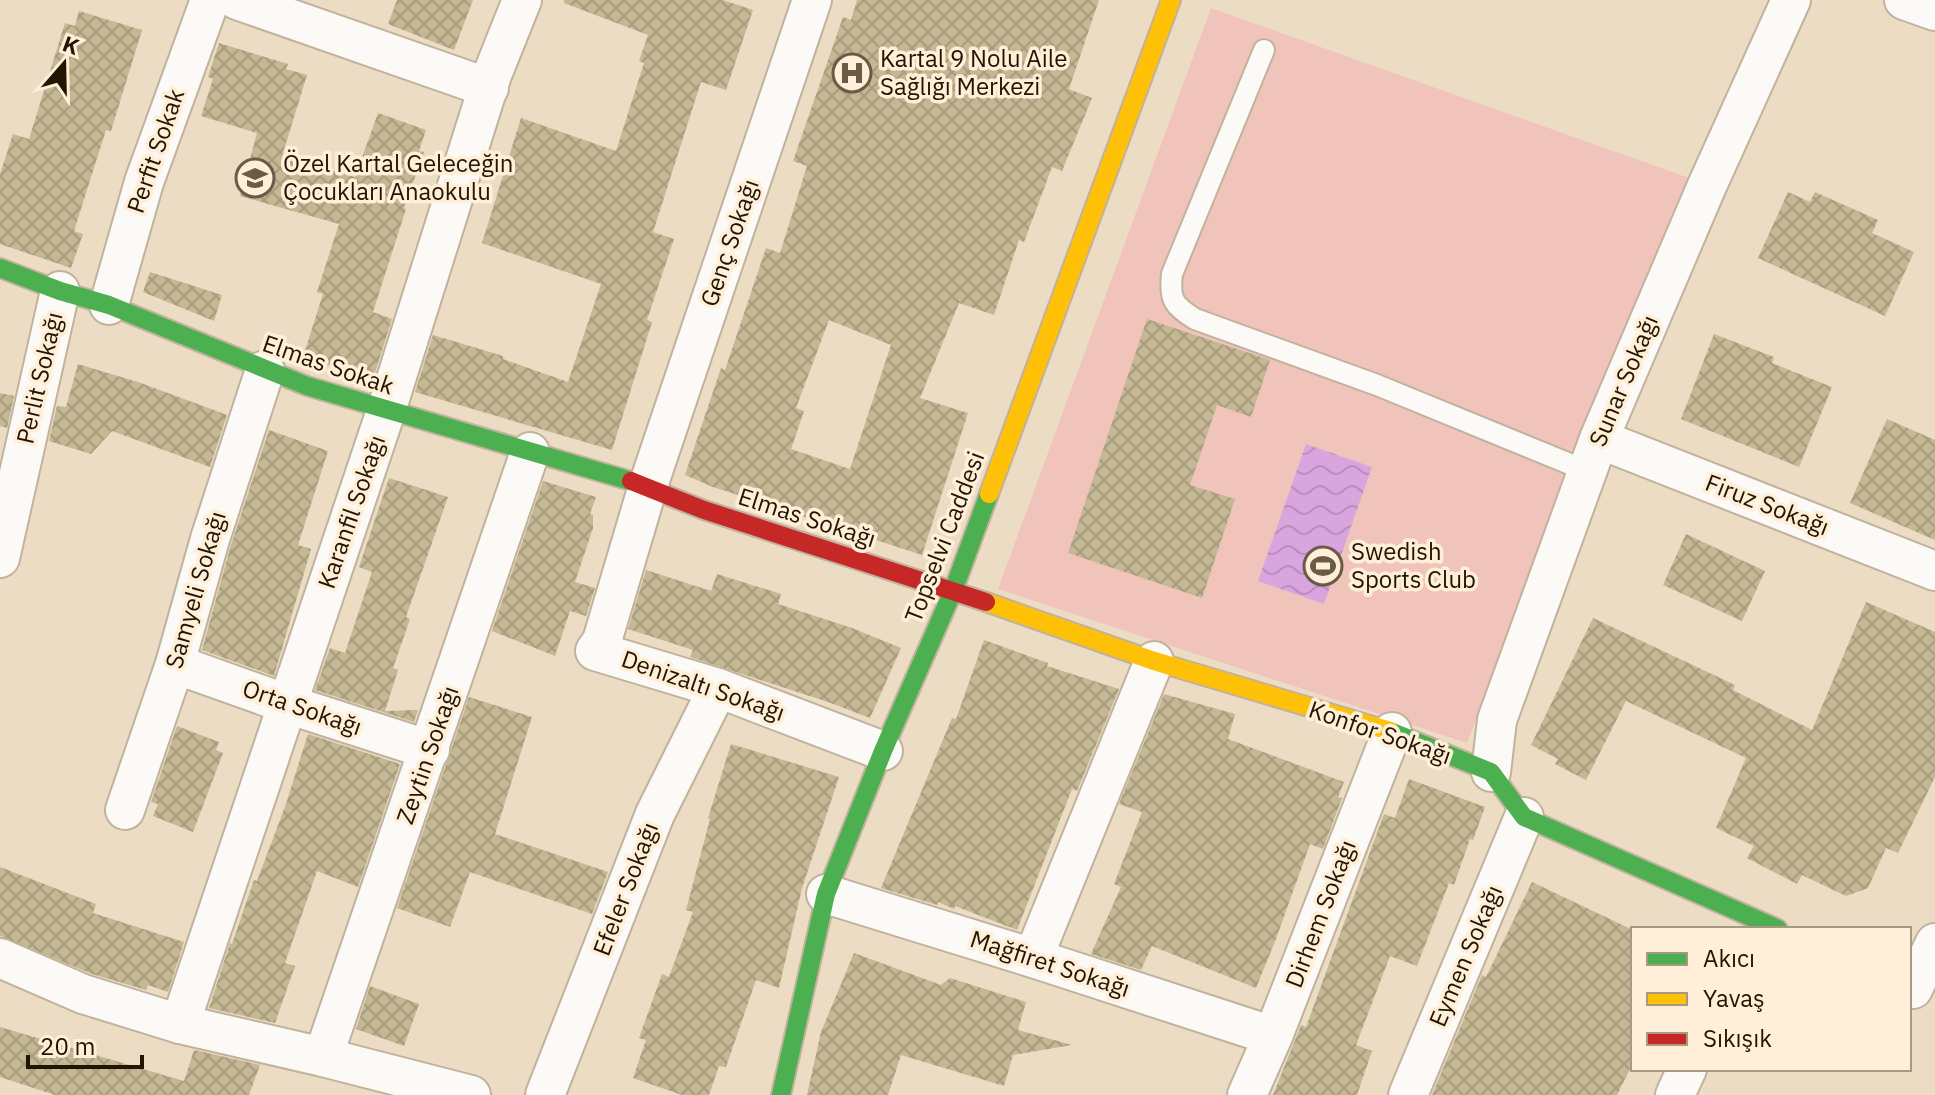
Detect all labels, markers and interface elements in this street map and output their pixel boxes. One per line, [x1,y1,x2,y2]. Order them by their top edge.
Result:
north arrow [24,24,104,104]
text: K [59,28,84,61]
place label: Kartal 9 Nolu Aile Sağlığı Merkezi [880,42,1067,102]
hospital icon: Kartal 9 Nolu Aile Sağlığı Merkezi [831,52,873,94]
street label: Perfit Sokak [119,84,191,217]
place label: Özel Kartal Geleceğin Çocukları Anaokulu [283,147,513,207]
school or university icon: Özel Kartal Geleceğin Çocukları Anaokulu [234,157,276,199]
street label: Genç Sokağı [692,175,766,311]
street label: Perlit Sokağı [8,309,70,447]
street label: Sunar Sokağı [1581,310,1665,451]
street label: Elmas Sokak [258,327,399,402]
street label: Karanfil Sokağı [310,431,392,593]
street label: Topselvi Caddesi [897,447,991,627]
street label: Firuz Sokağı [1701,466,1834,542]
street label: Elmas Sokağı [734,480,880,554]
street label: Samyeli Sokağı [157,507,233,672]
place label: Swedish Sports Club [1351,535,1476,595]
sports icon: Swedish Sports Club [1302,545,1344,587]
street label: Denizaltı Sokağı [617,642,789,728]
street label: Orta Sokağı [238,672,366,742]
street label: Zeytin Sokağı [388,681,466,828]
street label: Konfor Sokağı [1305,693,1456,771]
street label: Efeler Sokağı [585,817,665,960]
street label: Dirhem Sokağı [1277,835,1363,992]
street label: Eymen Sokağı [1421,880,1509,1031]
street label: Mağfiret Sokağı [966,922,1134,1004]
legend [1631,927,1911,1071]
text: Akıcı [1703,942,1755,974]
text: Yavaş [1703,982,1765,1014]
scale bar [28,1019,142,1069]
text: Sıkışık [1703,1022,1772,1054]
text: 20 m [40,1030,95,1062]

